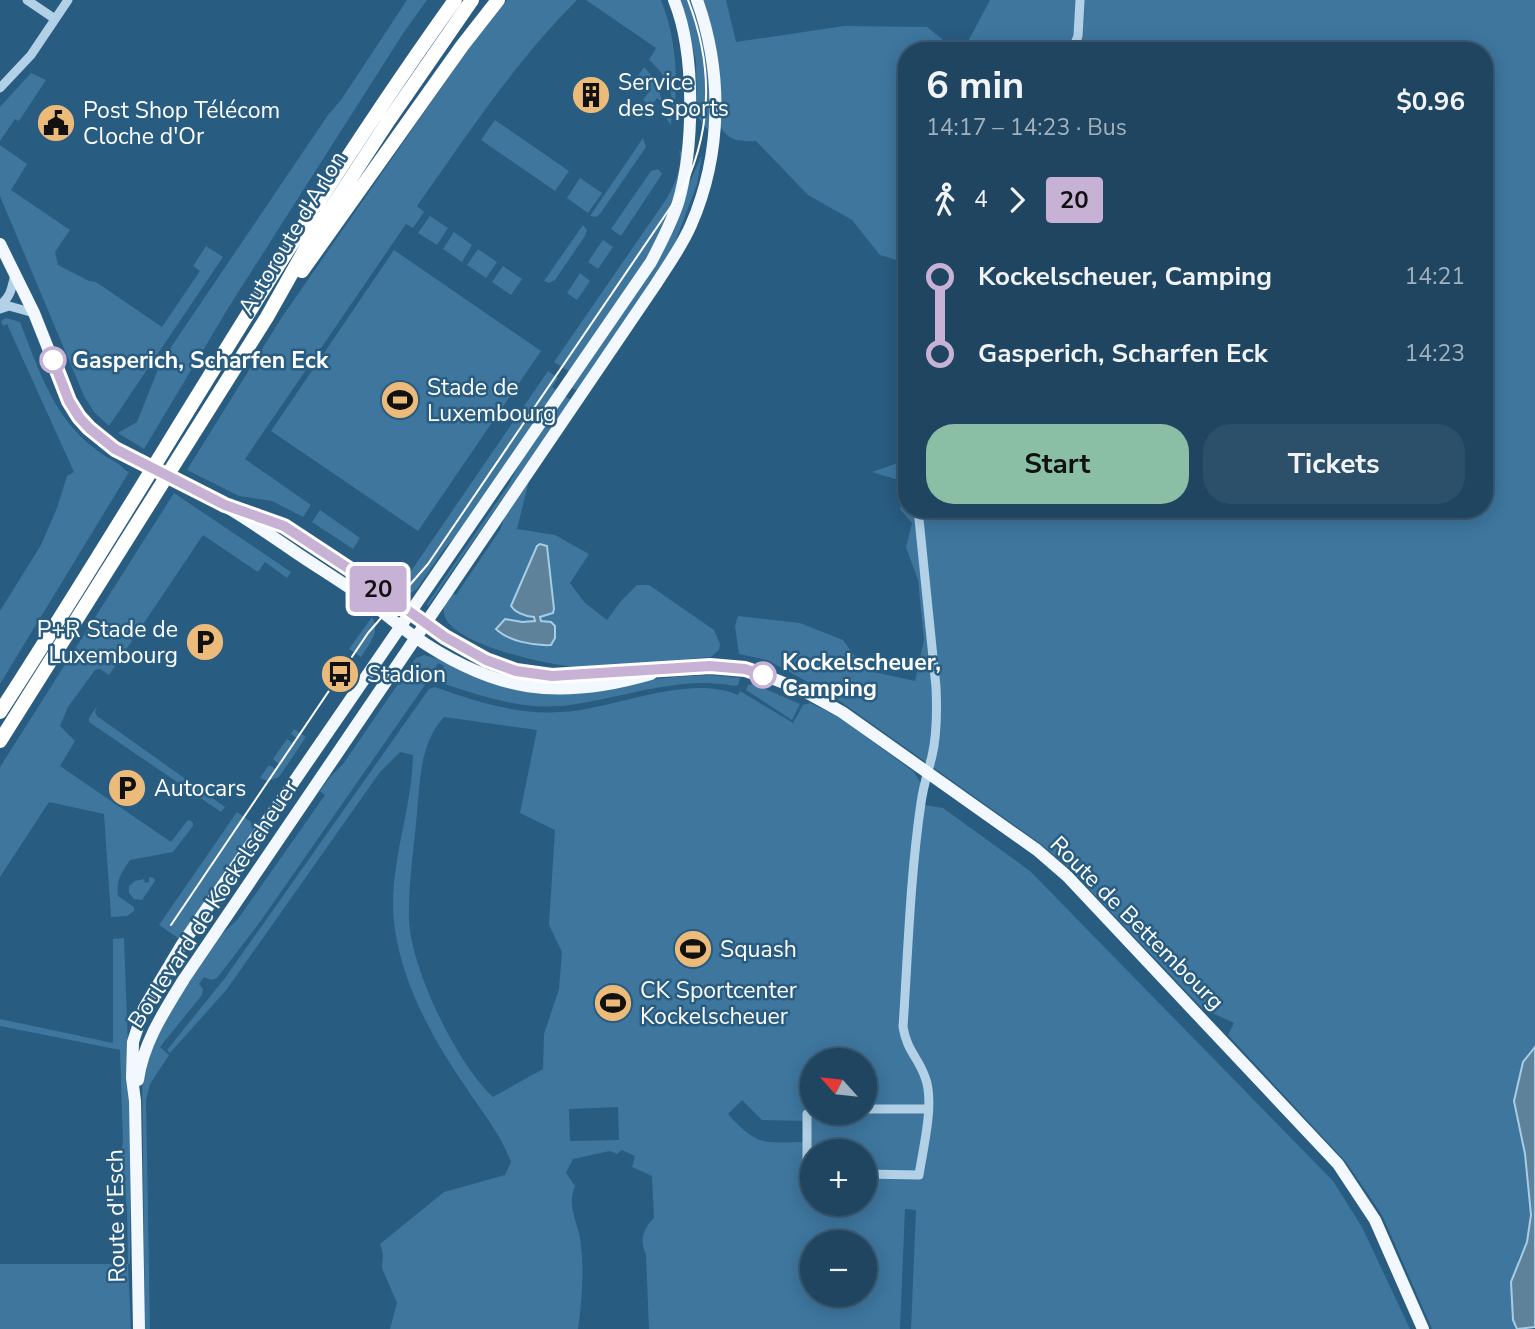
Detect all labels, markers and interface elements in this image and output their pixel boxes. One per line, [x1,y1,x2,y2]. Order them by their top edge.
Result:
text: 6 min [926,60,1024,111]
place label: Service des Sports [618,67,729,124]
building icon: Service des Sports [570,74,612,116]
text: $0.96 [1396,84,1465,119]
place label: Post Shop Télécom Cloche d'Or [83,95,280,152]
public building icon: Post Shop Télécom Cloche d'Or [35,102,77,144]
text: 14:17 – 14:23 · Bus [926,112,1127,143]
street label: Autoroute d'Arlon [231,145,353,321]
icon: walk [926,181,964,219]
icon: forward [998,181,1036,219]
text: 4 [974,184,988,215]
text: 20 [1060,184,1089,216]
text: Kockelscheuer, Camping [978,259,1272,294]
text: 14:21 [1405,261,1465,292]
text: Gasperich, Scharfen Eck [978,336,1268,371]
text: 14:23 [1405,338,1465,369]
place label: Gasperich, Scharfen Eck [72,345,329,376]
marker: Gasperich, Scharfen Eck [40,347,66,373]
place label: Stade de Luxembourg [427,372,557,429]
sports icon: Stade de Luxembourg [379,379,421,421]
button: Start [926,424,1189,504]
button: Tickets [1203,424,1465,504]
line badge: 20 [346,566,410,612]
text: 20 [364,573,392,605]
place label: P+R Stade de Luxembourg [37,614,178,671]
parking icon: P+R Stade de Luxembourg [184,621,226,663]
place label: Kockelscheuer, Camping [782,647,941,704]
bus stop icon: Stadion [319,653,361,695]
place label: Stadion [367,659,446,690]
marker: Kockelscheuer, Camping [750,662,776,688]
parking icon: Autocars [106,767,148,809]
street label: Boulevard de Kockelscheuer [121,773,306,1034]
place label: Autocars [154,773,246,804]
street label: Route de Bettembourg [1043,829,1231,1017]
sports icon: Squash [672,928,714,970]
place label: Squash [720,934,797,965]
place label: CK Sportcenter Kockelscheuer [640,975,798,1032]
sports icon: CK Sportcenter Kockelscheuer [592,982,634,1024]
north arrow [800,1048,877,1125]
map controls [800,1048,877,1307]
button: + [800,1139,877,1216]
street label: Route d'Esch [99,1149,133,1283]
button: − [800,1230,877,1307]

